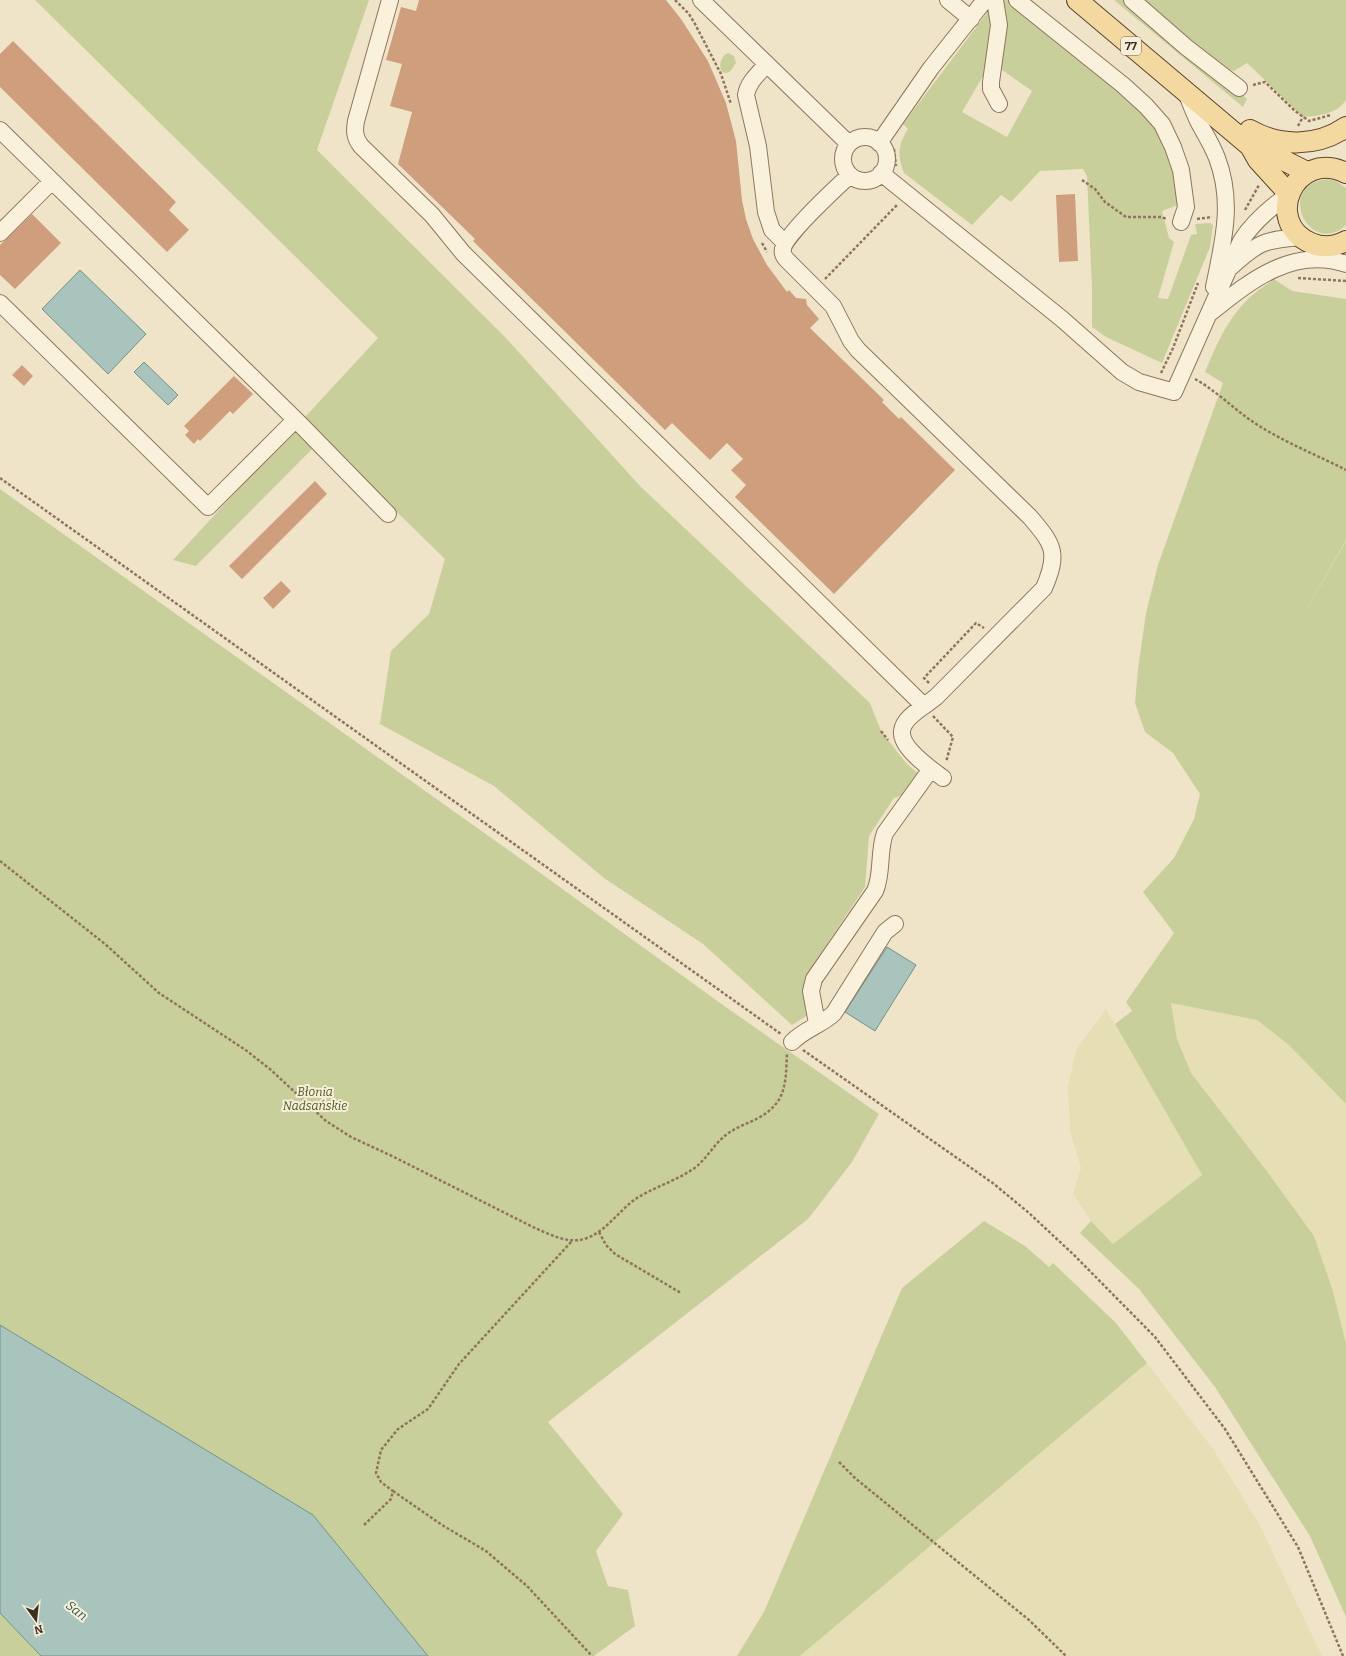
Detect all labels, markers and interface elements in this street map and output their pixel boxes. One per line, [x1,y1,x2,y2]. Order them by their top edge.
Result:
road number: 77 [1121,37,1141,55]
park label: Błonia Nadsańskie [283,1085,347,1113]
water label: San [63,1597,90,1623]
north arrow [16,1600,56,1640]
text: N [32,1622,44,1637]

